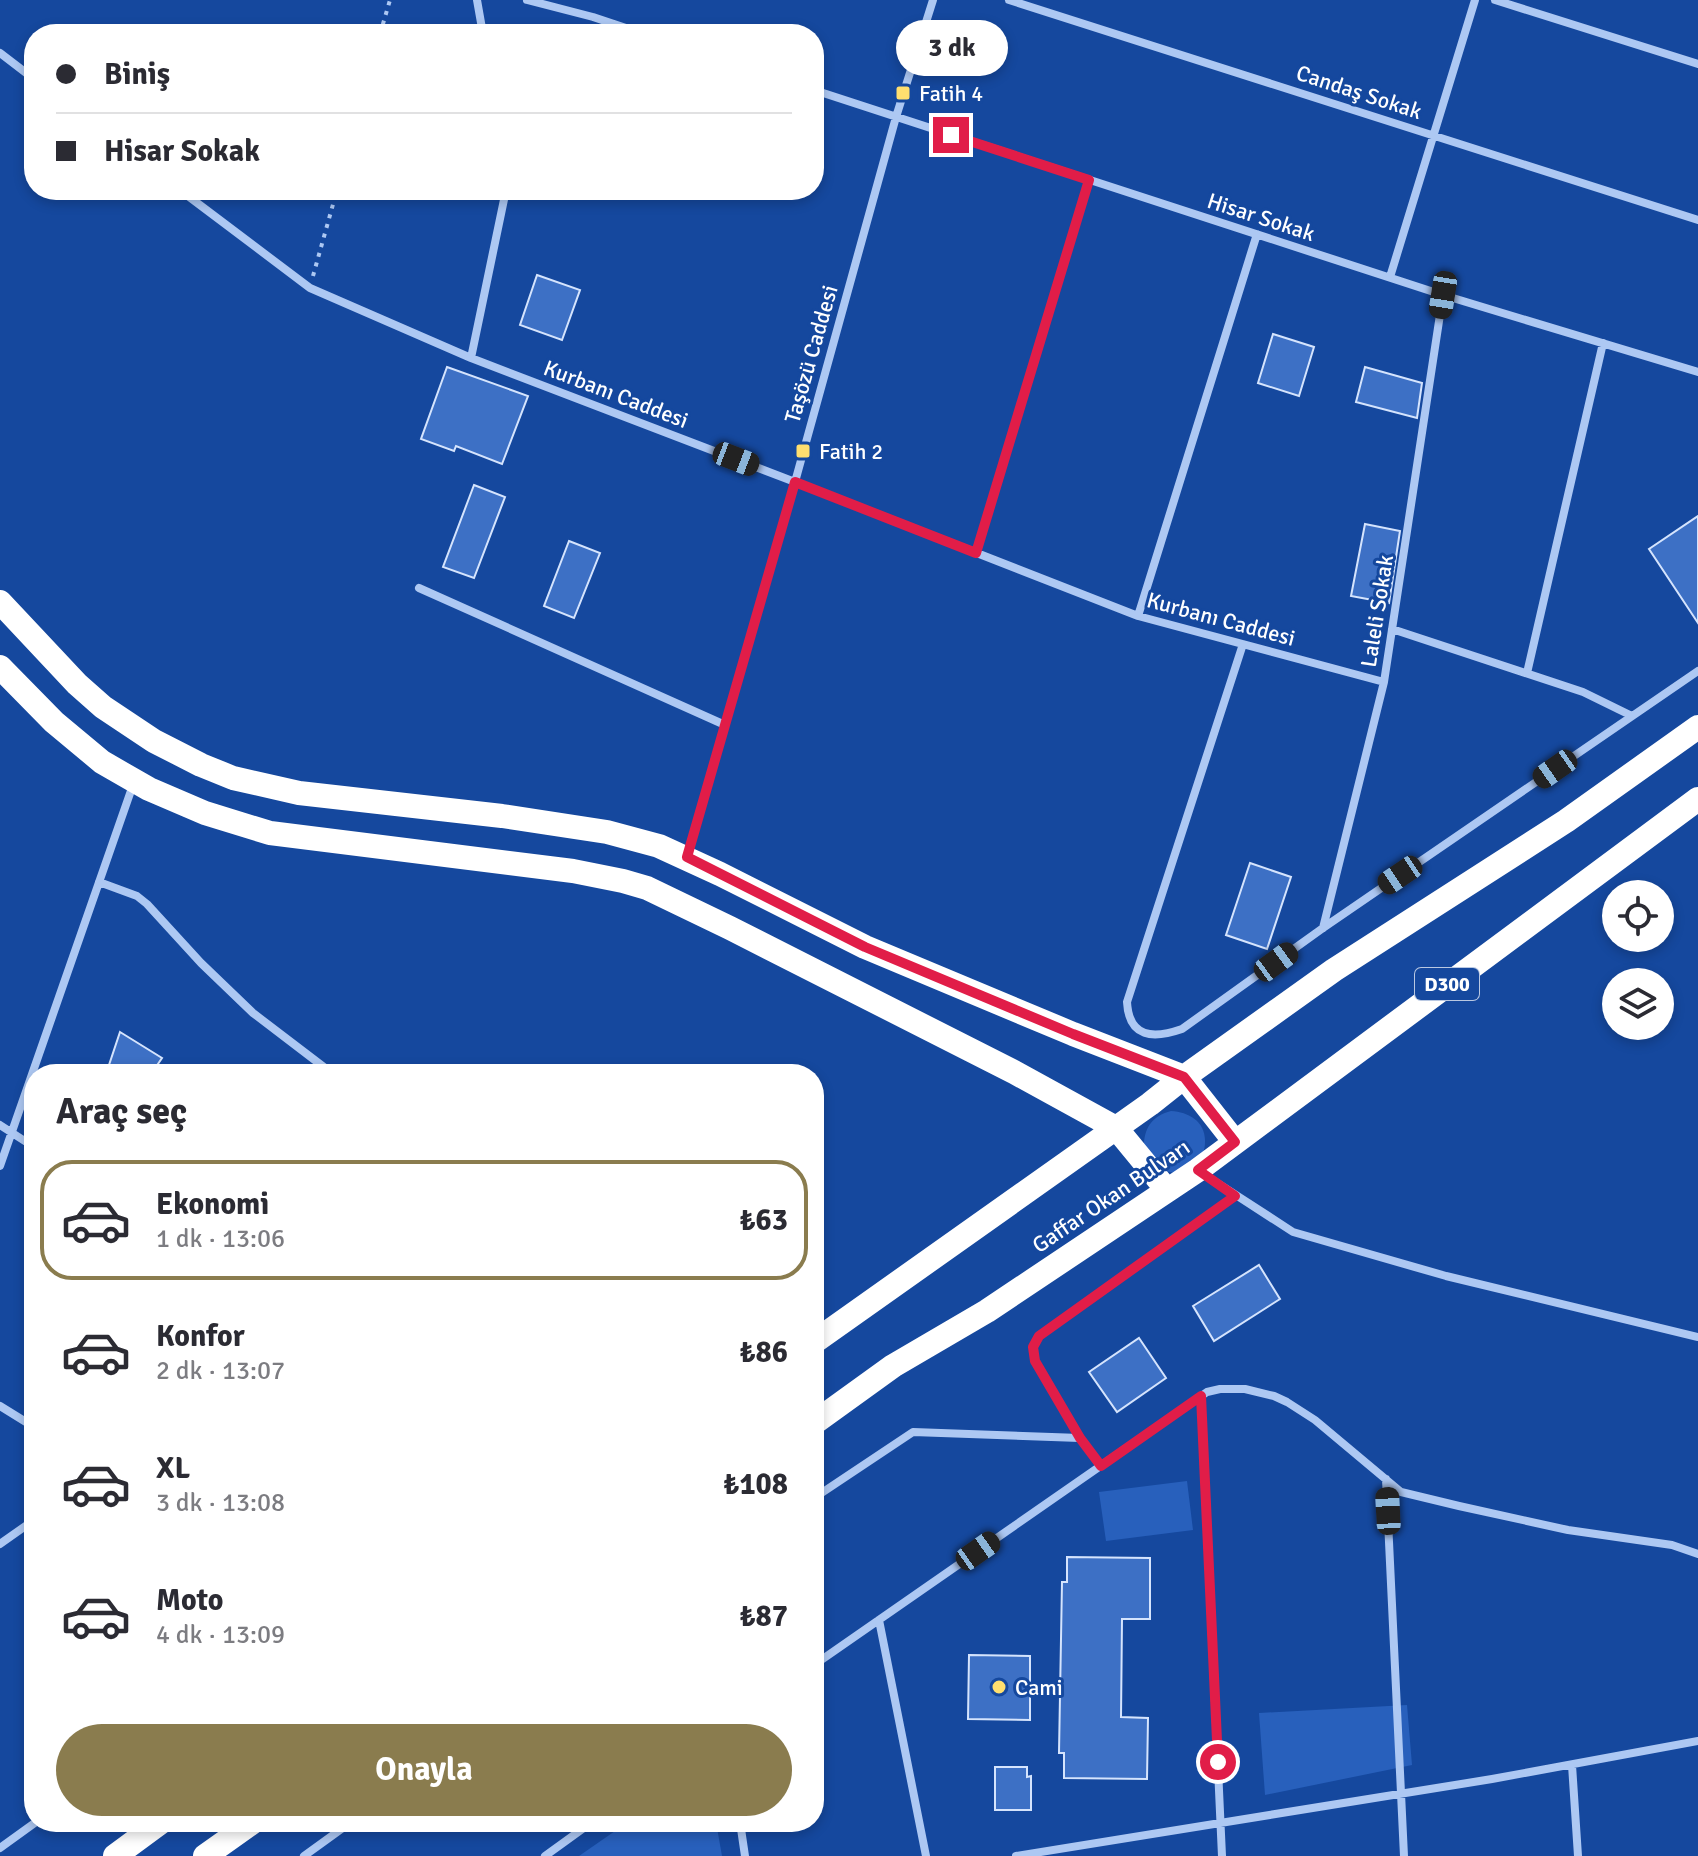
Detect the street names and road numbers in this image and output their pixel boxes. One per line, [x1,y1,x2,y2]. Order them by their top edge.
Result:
street label: Candaş Sokak [1293,59,1425,125]
street label: Hisar Sokak [1204,187,1318,247]
street label: Taşözü Caddesi [778,282,844,426]
street label: Kurbanı Caddesi [540,354,692,434]
street label: Laleli Sokak [1355,553,1399,669]
street label: Kurbanı Caddesi [1144,586,1298,652]
road number: D300 [1415,968,1479,1000]
street label: Gaffar Okan Bulvarı [1027,1133,1195,1259]

